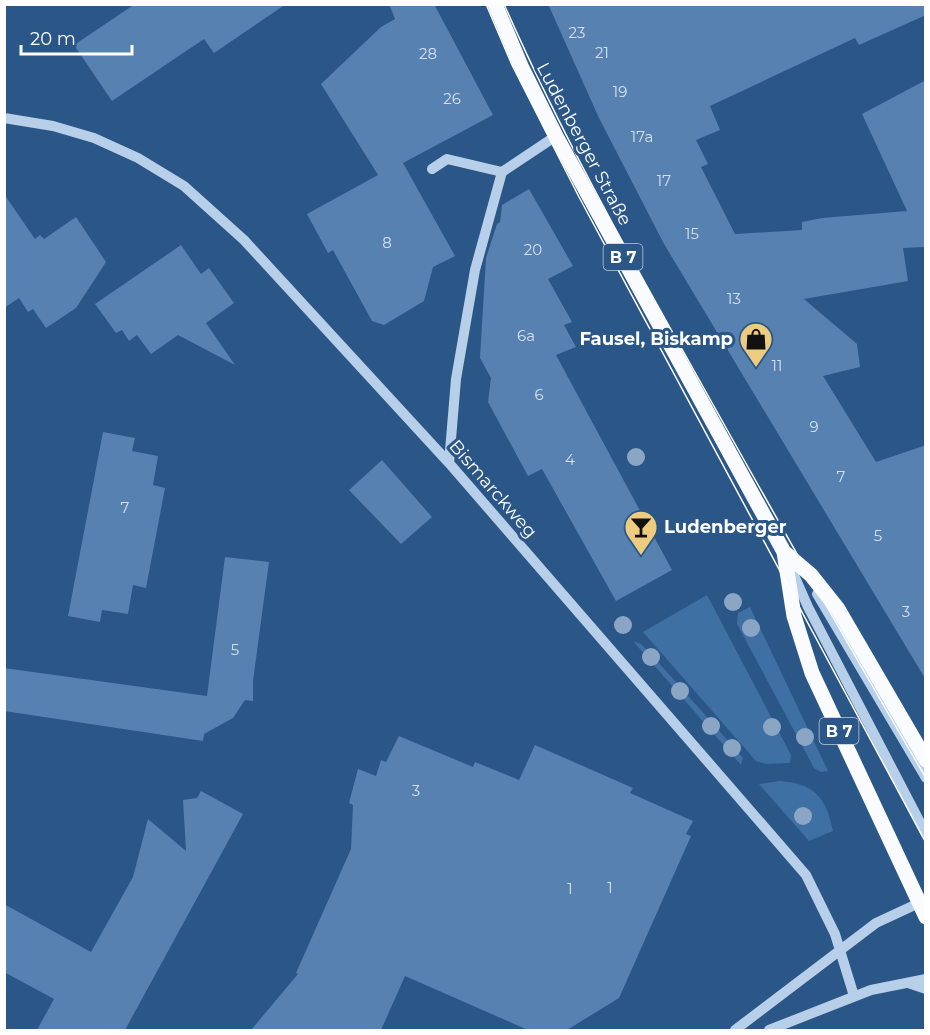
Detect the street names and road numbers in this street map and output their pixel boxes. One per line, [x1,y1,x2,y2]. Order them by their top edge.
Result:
street label: Ludenberger Straße [532,59,636,229]
road number: B 7 [604,244,642,270]
street label: Bismarckweg [444,435,542,543]
road number: B 7 [820,718,858,744]

